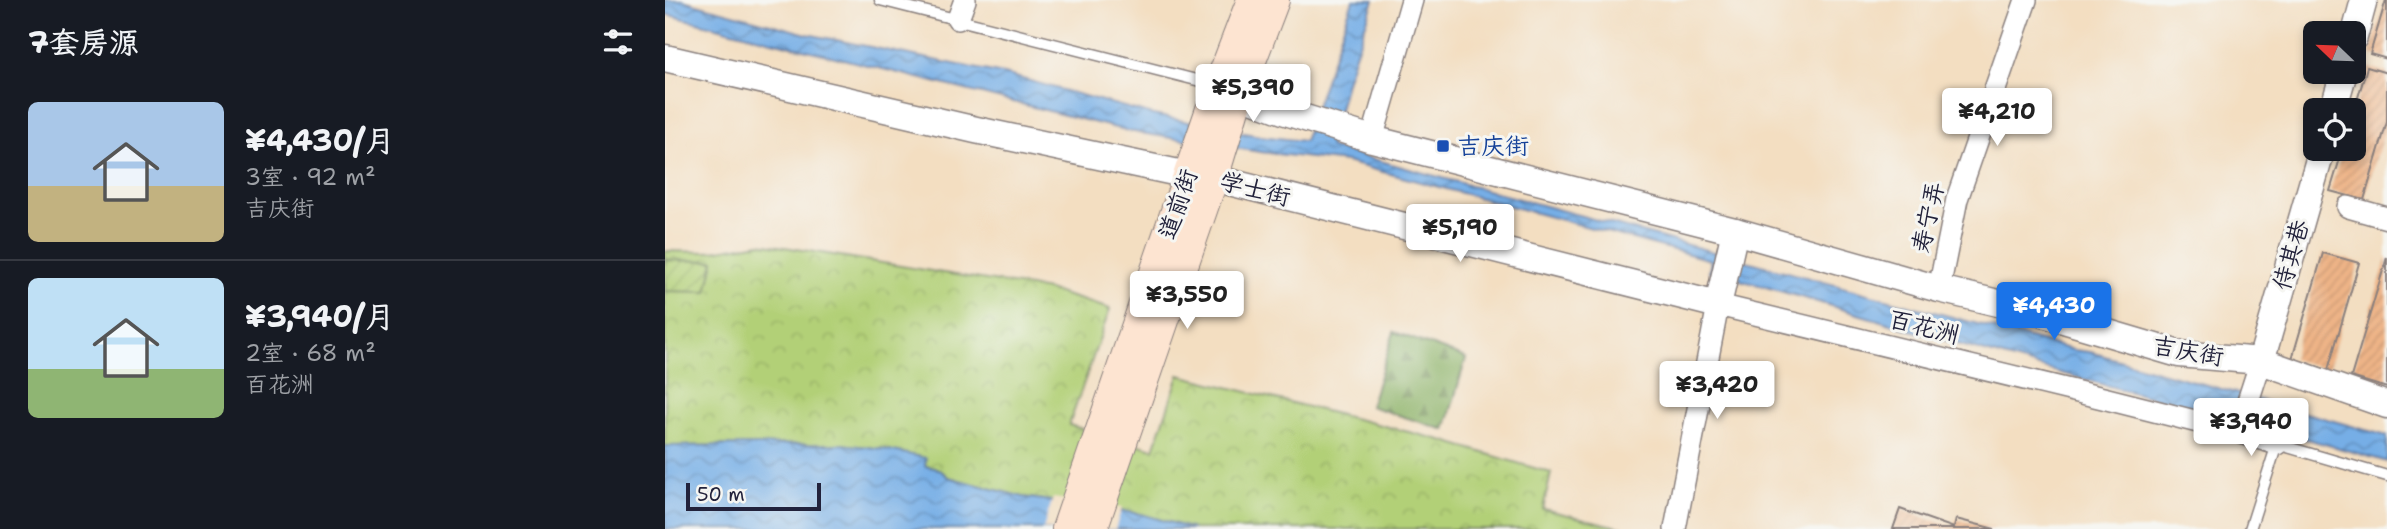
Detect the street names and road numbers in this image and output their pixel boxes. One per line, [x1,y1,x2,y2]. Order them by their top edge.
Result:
street label: 道前街 [1151,165,1205,243]
street label: 学士街 [1216,165,1294,213]
street label: 寿宁弄 [1904,178,1952,256]
street label: 侍其巷 [2266,216,2316,294]
street label: 百花洲 [1885,303,1963,351]
street label: 吉庆街 [2150,329,2226,373]

